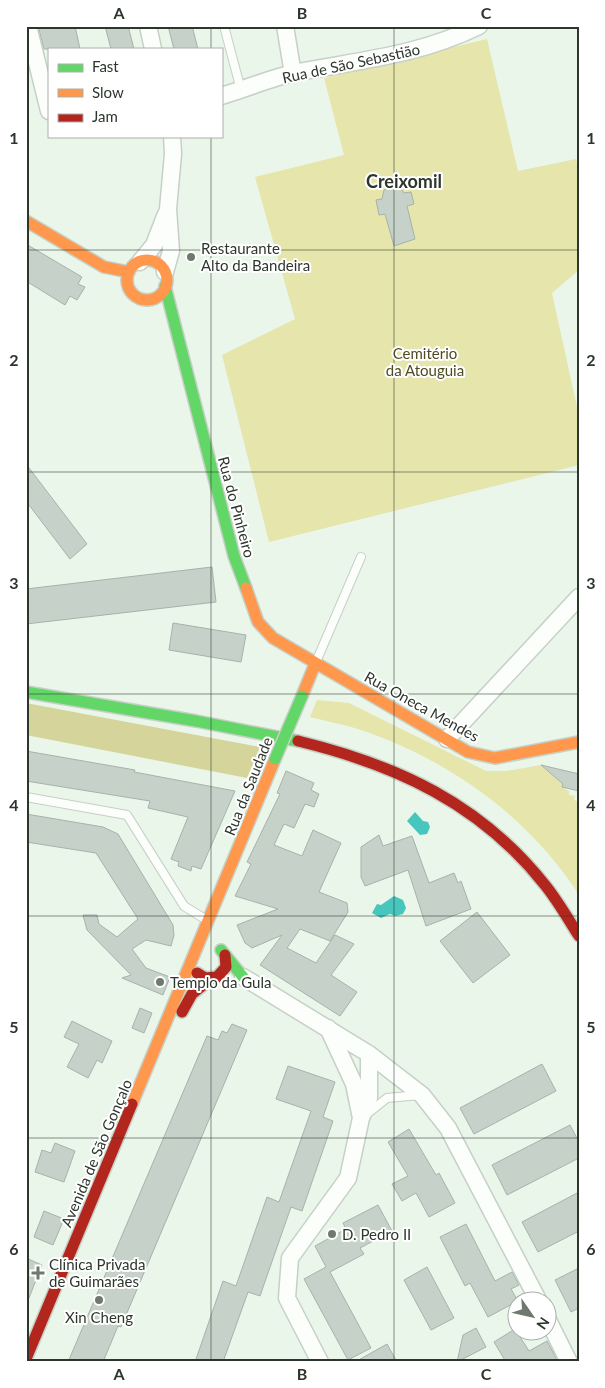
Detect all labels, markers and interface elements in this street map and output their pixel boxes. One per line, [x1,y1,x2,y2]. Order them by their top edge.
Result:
text: A [112,3,125,22]
text: B [297,3,307,22]
text: C [481,3,492,22]
street label: Rua de São Sebastião [281,40,421,86]
legend [48,48,222,138]
text: Fast [92,57,119,75]
text: Slow [92,83,124,101]
text: Jam [92,107,118,125]
text: 1 [9,128,19,147]
text: 1 [586,128,596,147]
district label: Creixomil [366,170,442,192]
place label: Restaurante Alto da Bandeira [201,239,310,274]
marker: Restaurante Alto da Bandeira [185,251,197,263]
park label: Cemitério da Atouguia [386,344,464,379]
text: 2 [9,350,19,369]
text: 2 [586,350,596,369]
street label: Rua do Pinheiro [215,454,259,560]
text: 3 [9,573,19,592]
text: 3 [586,573,596,592]
street label: Rua Oneca Mendes [362,667,482,745]
street label: Rua da Saudade [220,734,276,838]
text: 4 [9,795,19,814]
text: 4 [586,795,596,814]
place label: Templo da Gula [170,973,271,991]
marker: Templo da Gula [154,976,166,988]
text: 5 [9,1017,19,1036]
text: 5 [586,1017,596,1036]
street label: Avenida de São Gonçalo [57,1076,135,1230]
place label: D. Pedro II [342,1225,411,1243]
marker: D. Pedro II [326,1228,338,1240]
text: 6 [9,1239,19,1258]
text: 6 [586,1239,596,1258]
place label: Clínica Privada de Guimarães [49,1255,145,1290]
marker: Clínica Privada de Guimarães [31,1266,45,1280]
north arrow [508,1290,558,1340]
marker: Xin Cheng [93,1294,105,1306]
place label: Xin Cheng [65,1308,133,1326]
text: N [533,1314,553,1333]
text: A [112,1364,125,1383]
text: B [297,1364,307,1383]
text: C [481,1364,492,1383]

